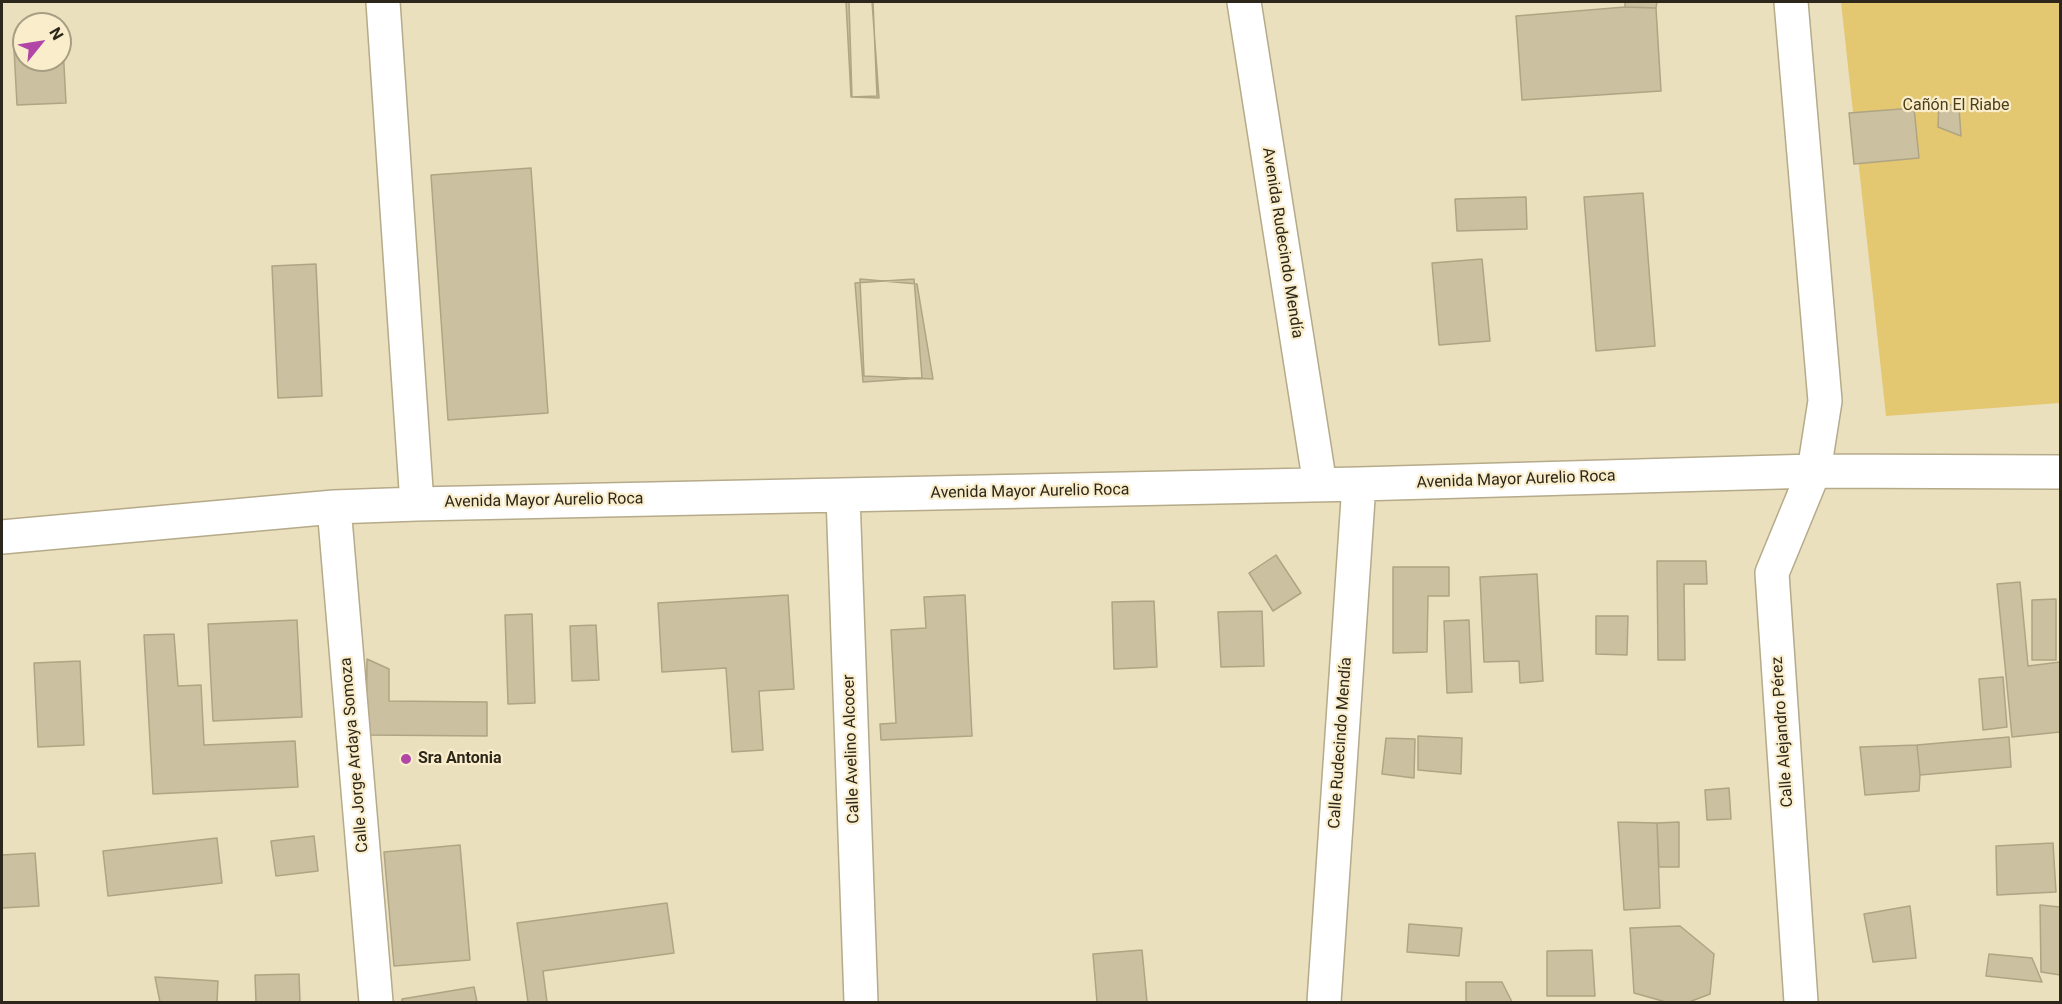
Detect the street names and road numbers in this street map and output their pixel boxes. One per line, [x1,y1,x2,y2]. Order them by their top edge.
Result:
street label: Avenida Rudecindo Mendía [1257,146,1307,340]
street label: Avenida Mayor Aurelio Roca [1416,467,1616,493]
street label: Avenida Mayor Aurelio Roca [930,481,1130,503]
street label: Avenida Mayor Aurelio Roca [444,490,644,512]
street label: Calle Alejandro Pérez [1768,656,1798,808]
street label: Calle Jorge Ardaya Somoza [337,657,373,853]
street label: Calle Rudecindo Mendía [1325,657,1357,829]
street label: Calle Avelino Alcocer [840,674,864,824]

